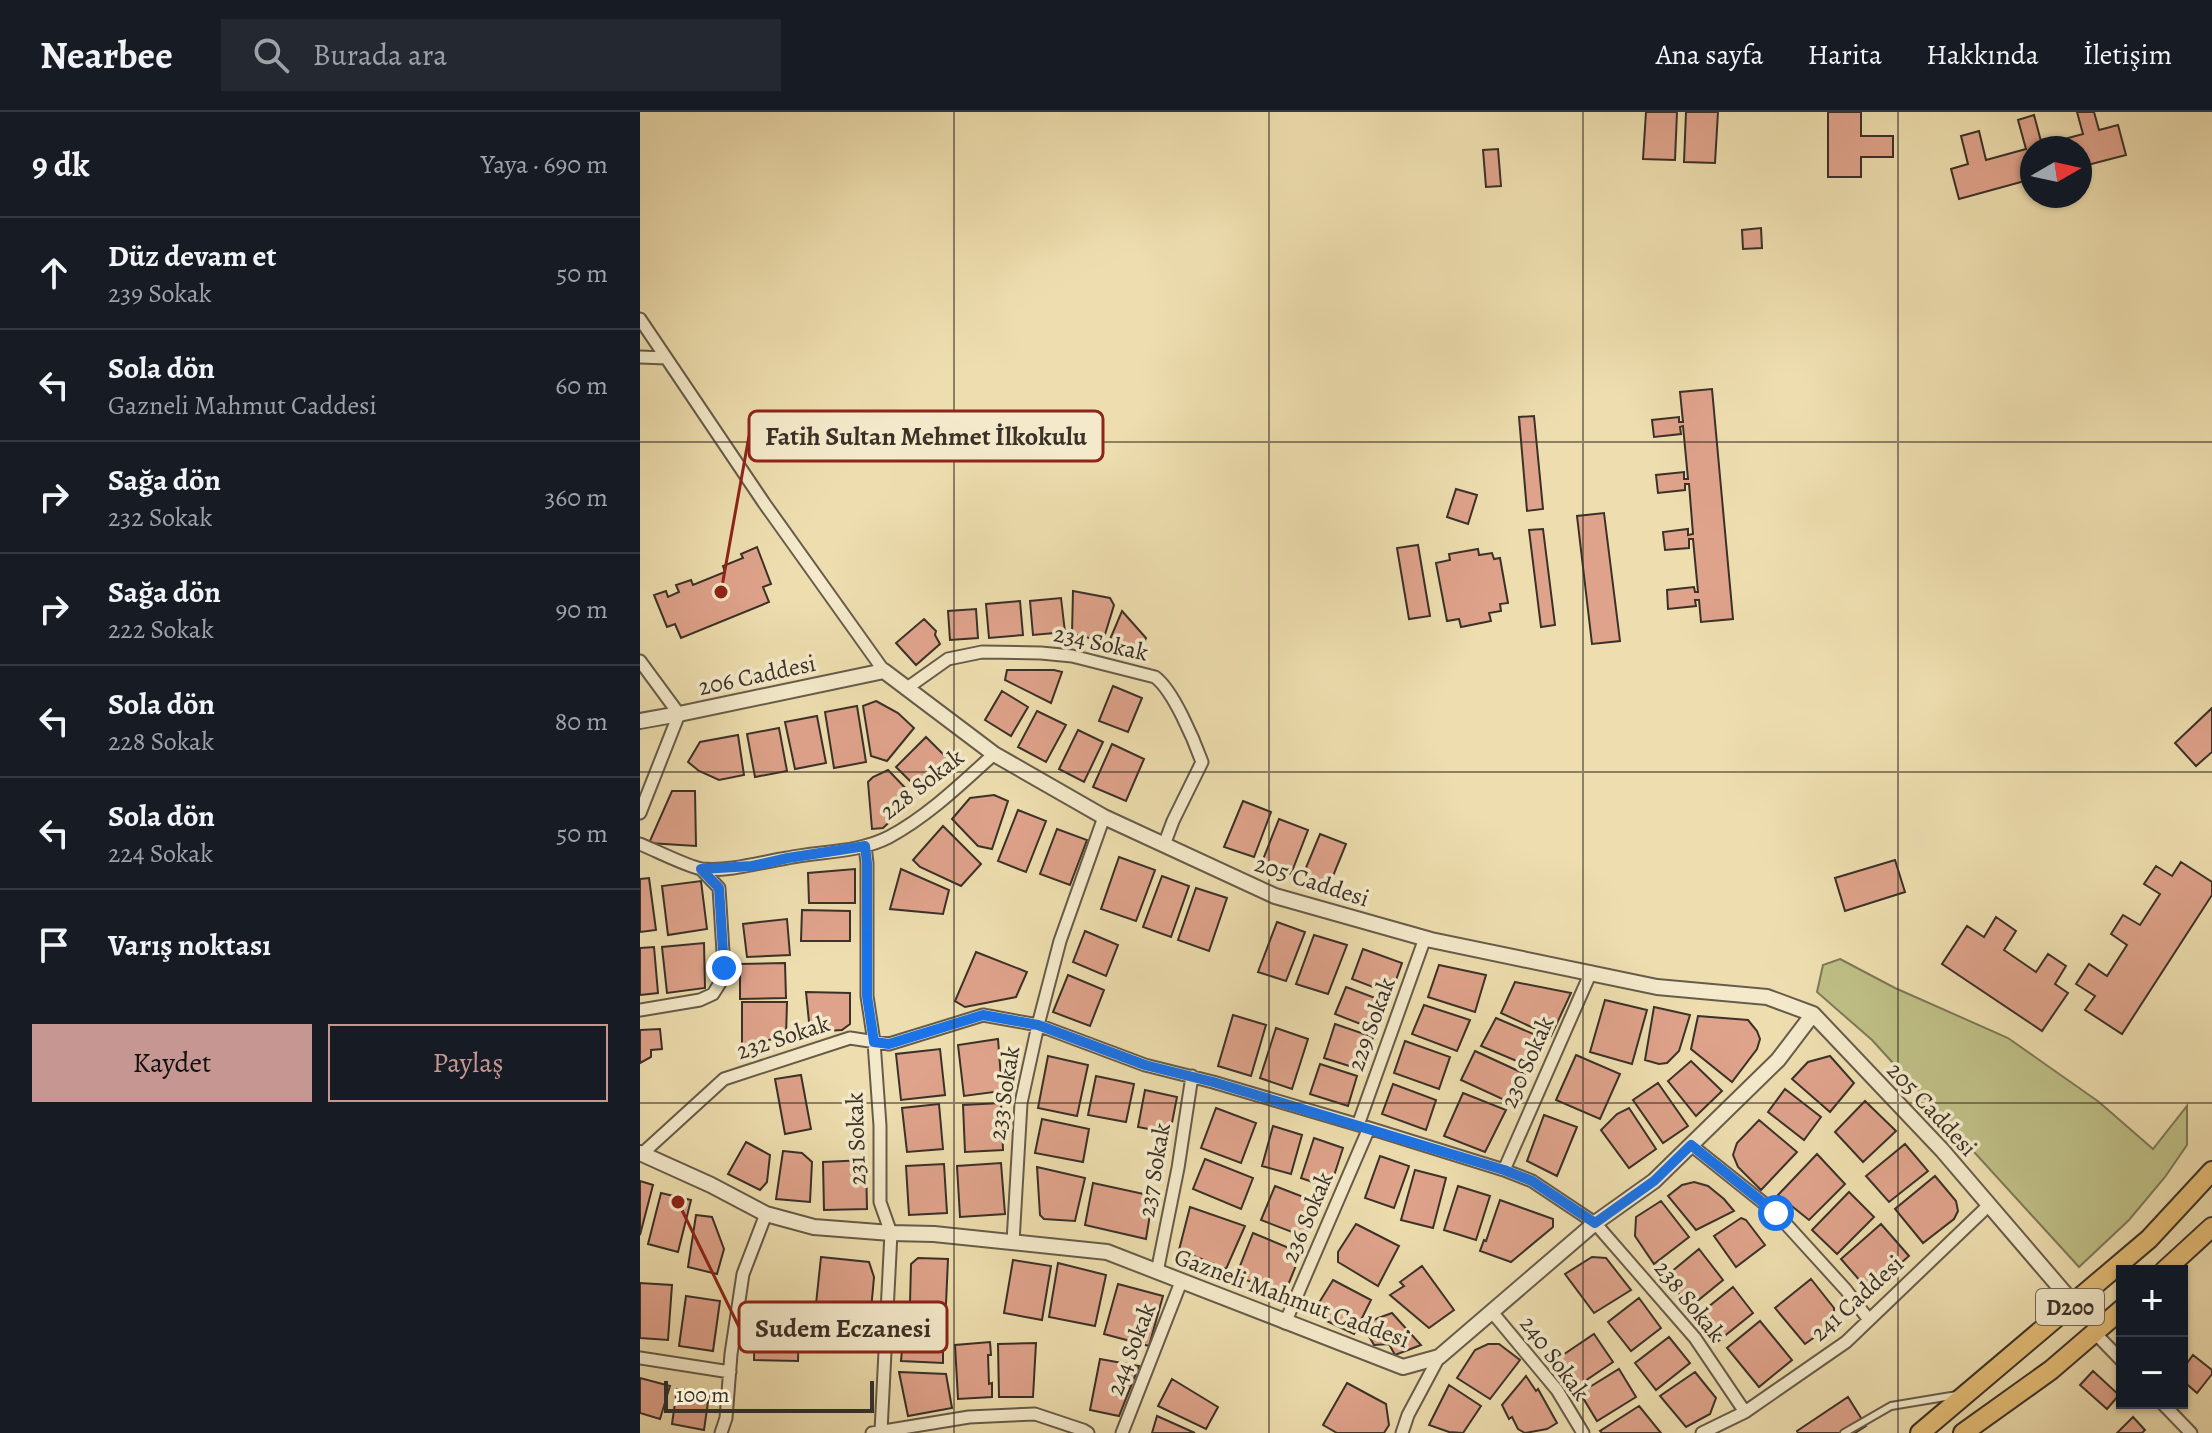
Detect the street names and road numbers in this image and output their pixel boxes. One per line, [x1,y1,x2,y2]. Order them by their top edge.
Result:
street label: 234 Sokak [1051,617,1151,669]
street label: 206 Caddesi [695,647,819,703]
street label: 228 Sokak [874,741,970,827]
street label: 205 Caddesi [1251,847,1373,915]
street label: 229 Sokak [1339,973,1403,1075]
street label: 232 Sokak [732,1007,834,1067]
street label: 230 Sokak [1493,1011,1562,1113]
street label: 233 Sokak [981,1044,1027,1142]
street label: 205 Caddesi [1880,1055,1984,1163]
street label: 231 Sokak [838,1092,874,1186]
street label: 237 Sokak [1130,1120,1178,1220]
street label: 236 Sokak [1274,1167,1341,1267]
street label: Gazneli Mahmut Caddesi [1170,1241,1414,1355]
street label: 241 Caddesi [1804,1248,1910,1348]
street label: 238 Sokak [1647,1253,1733,1349]
road number: D200 [2036,1289,2104,1325]
street label: 244 Sokak [1099,1298,1163,1400]
street label: 240 Sokak [1513,1309,1597,1407]

